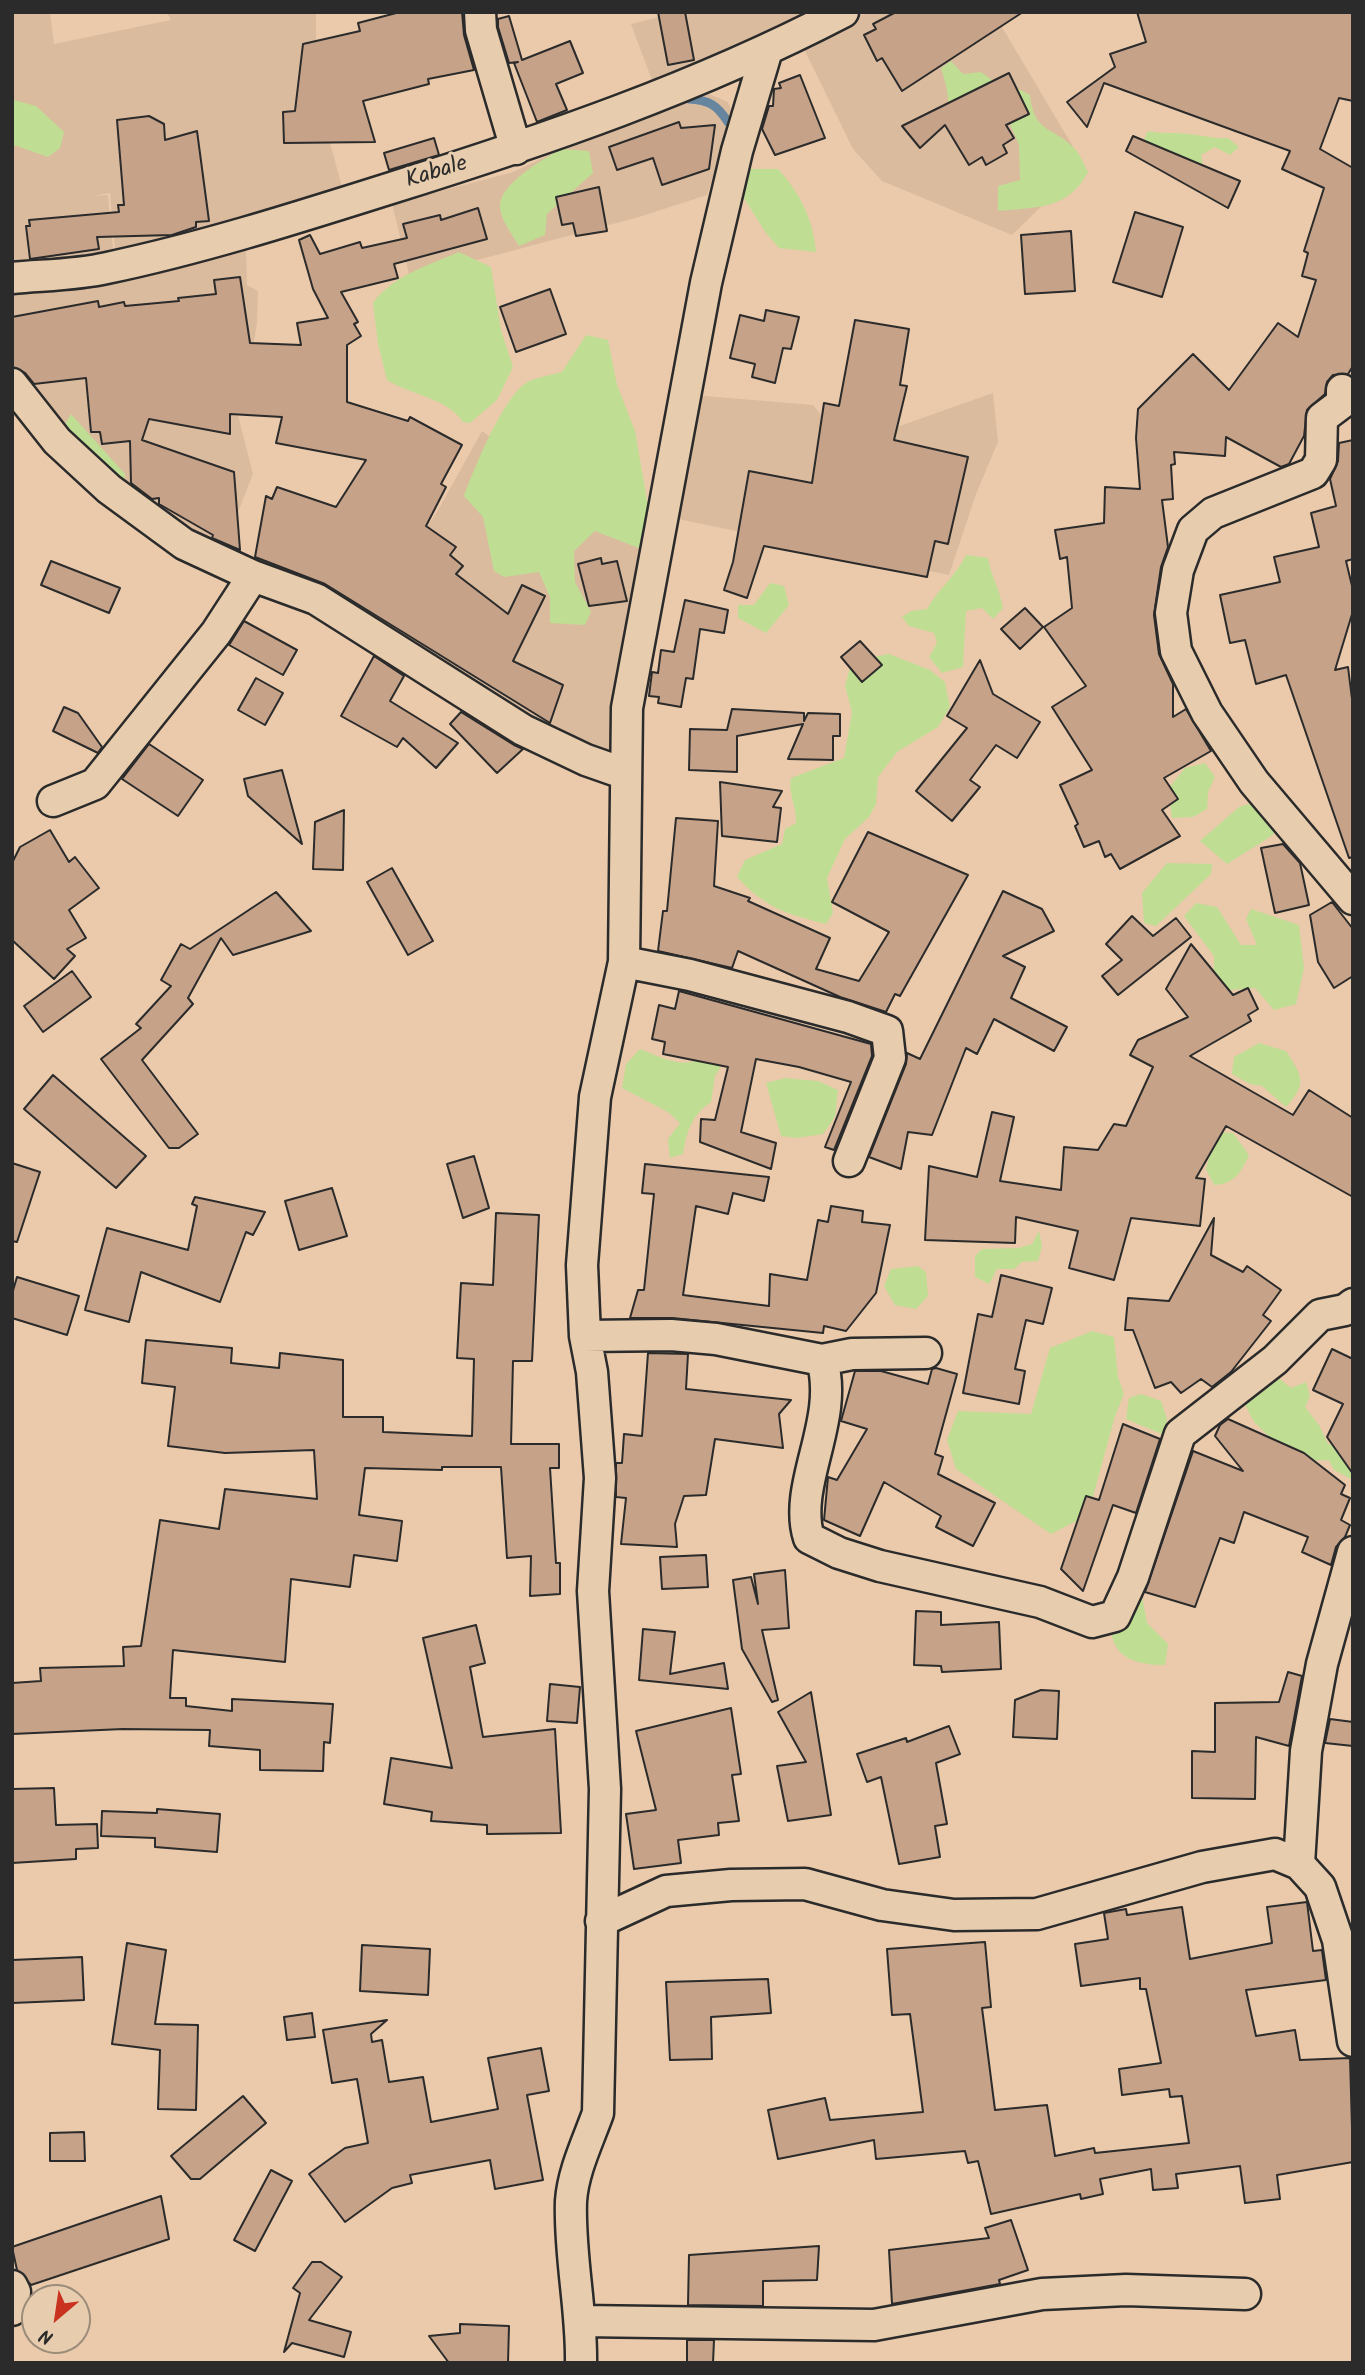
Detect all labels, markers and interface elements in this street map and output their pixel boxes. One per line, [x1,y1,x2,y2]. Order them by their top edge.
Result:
street label: Kabale [403,152,471,196]
north arrow [21,2284,91,2354]
text: N [34,2320,59,2352]

